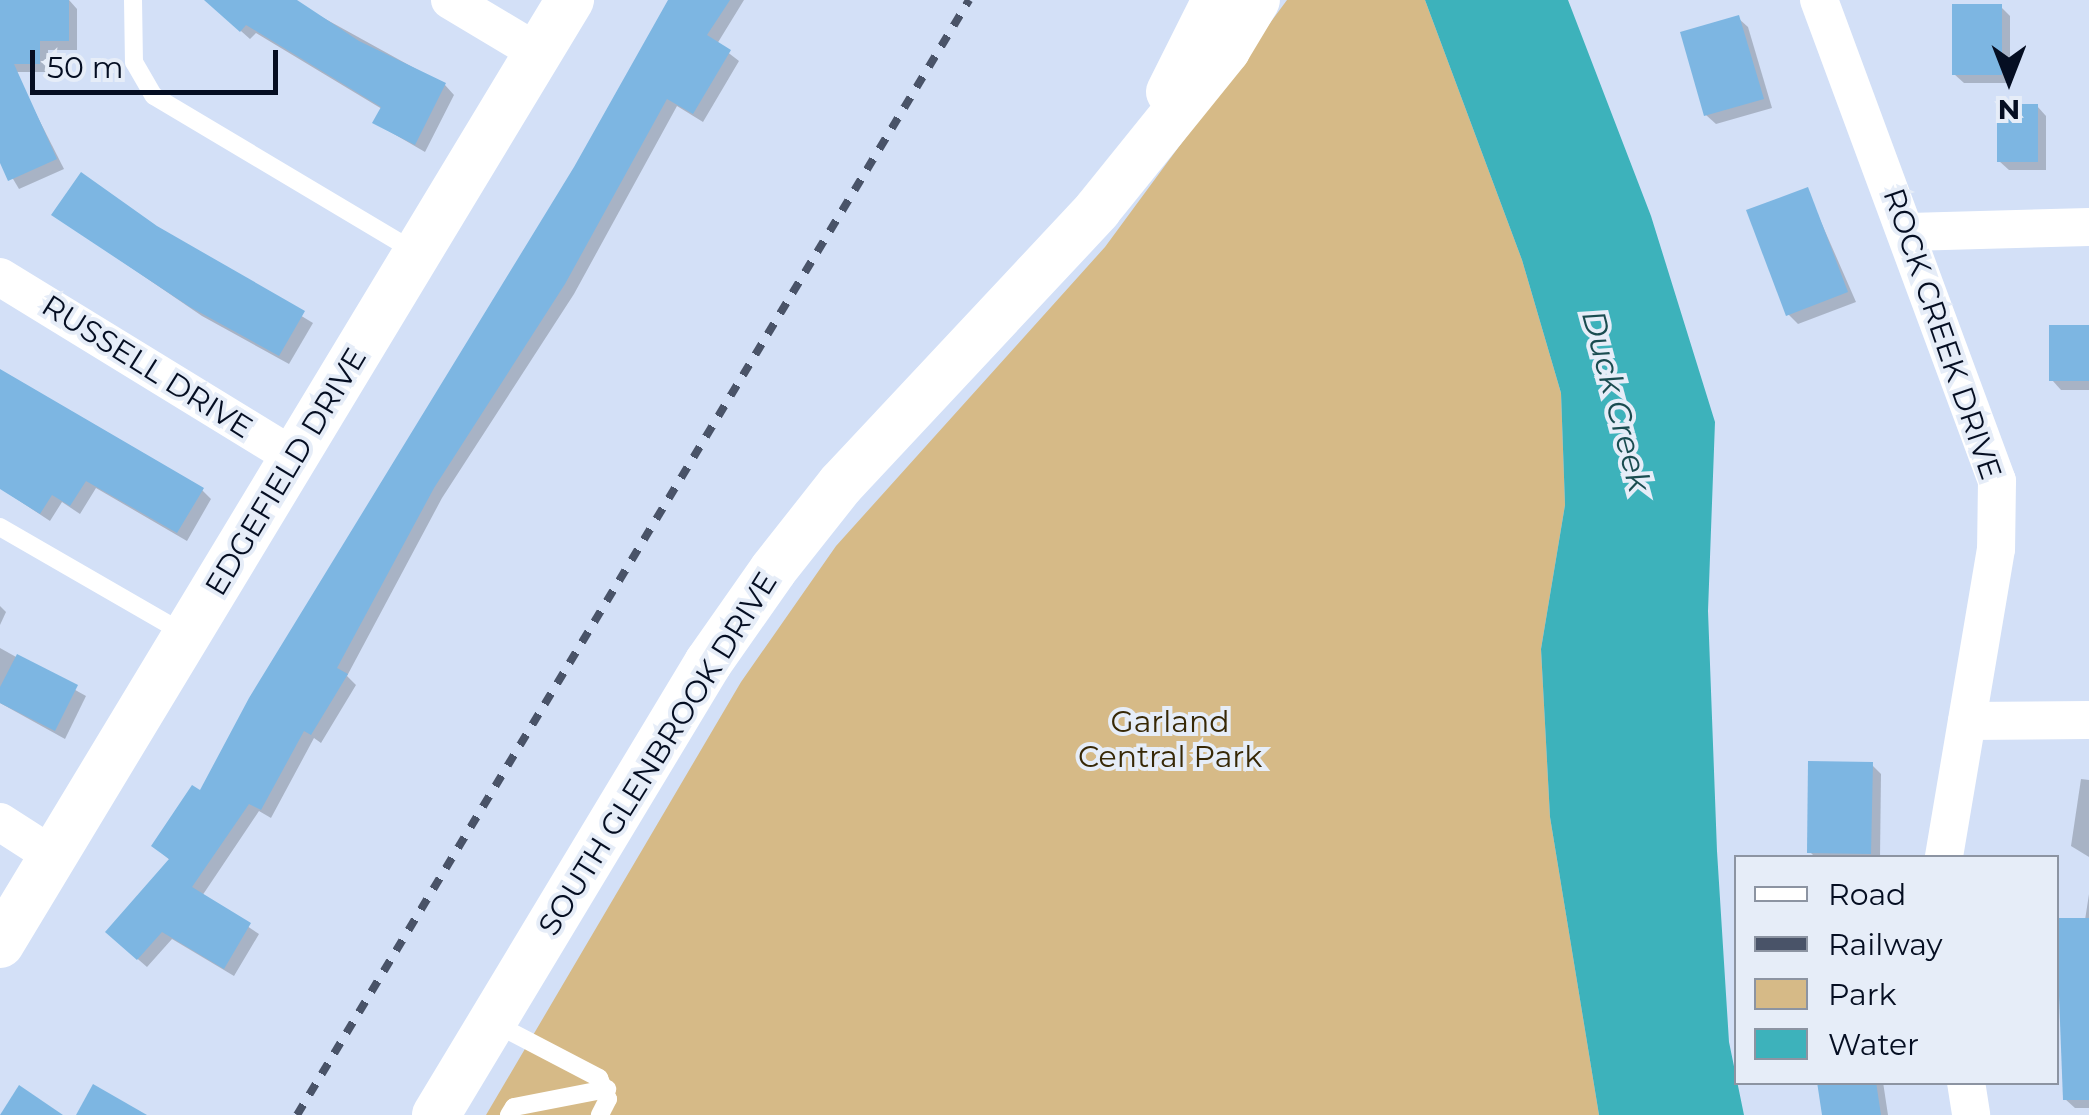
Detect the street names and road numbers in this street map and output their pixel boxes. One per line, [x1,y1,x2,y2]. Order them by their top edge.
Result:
street label: ROCK CREEK DRIVE [1875,184,2009,484]
street label: RUSSELL DRIVE [35,288,259,446]
street label: EDGEFIELD DRIVE [198,342,374,602]
street label: SOUTH GLENBROOK DRIVE [531,566,785,942]

